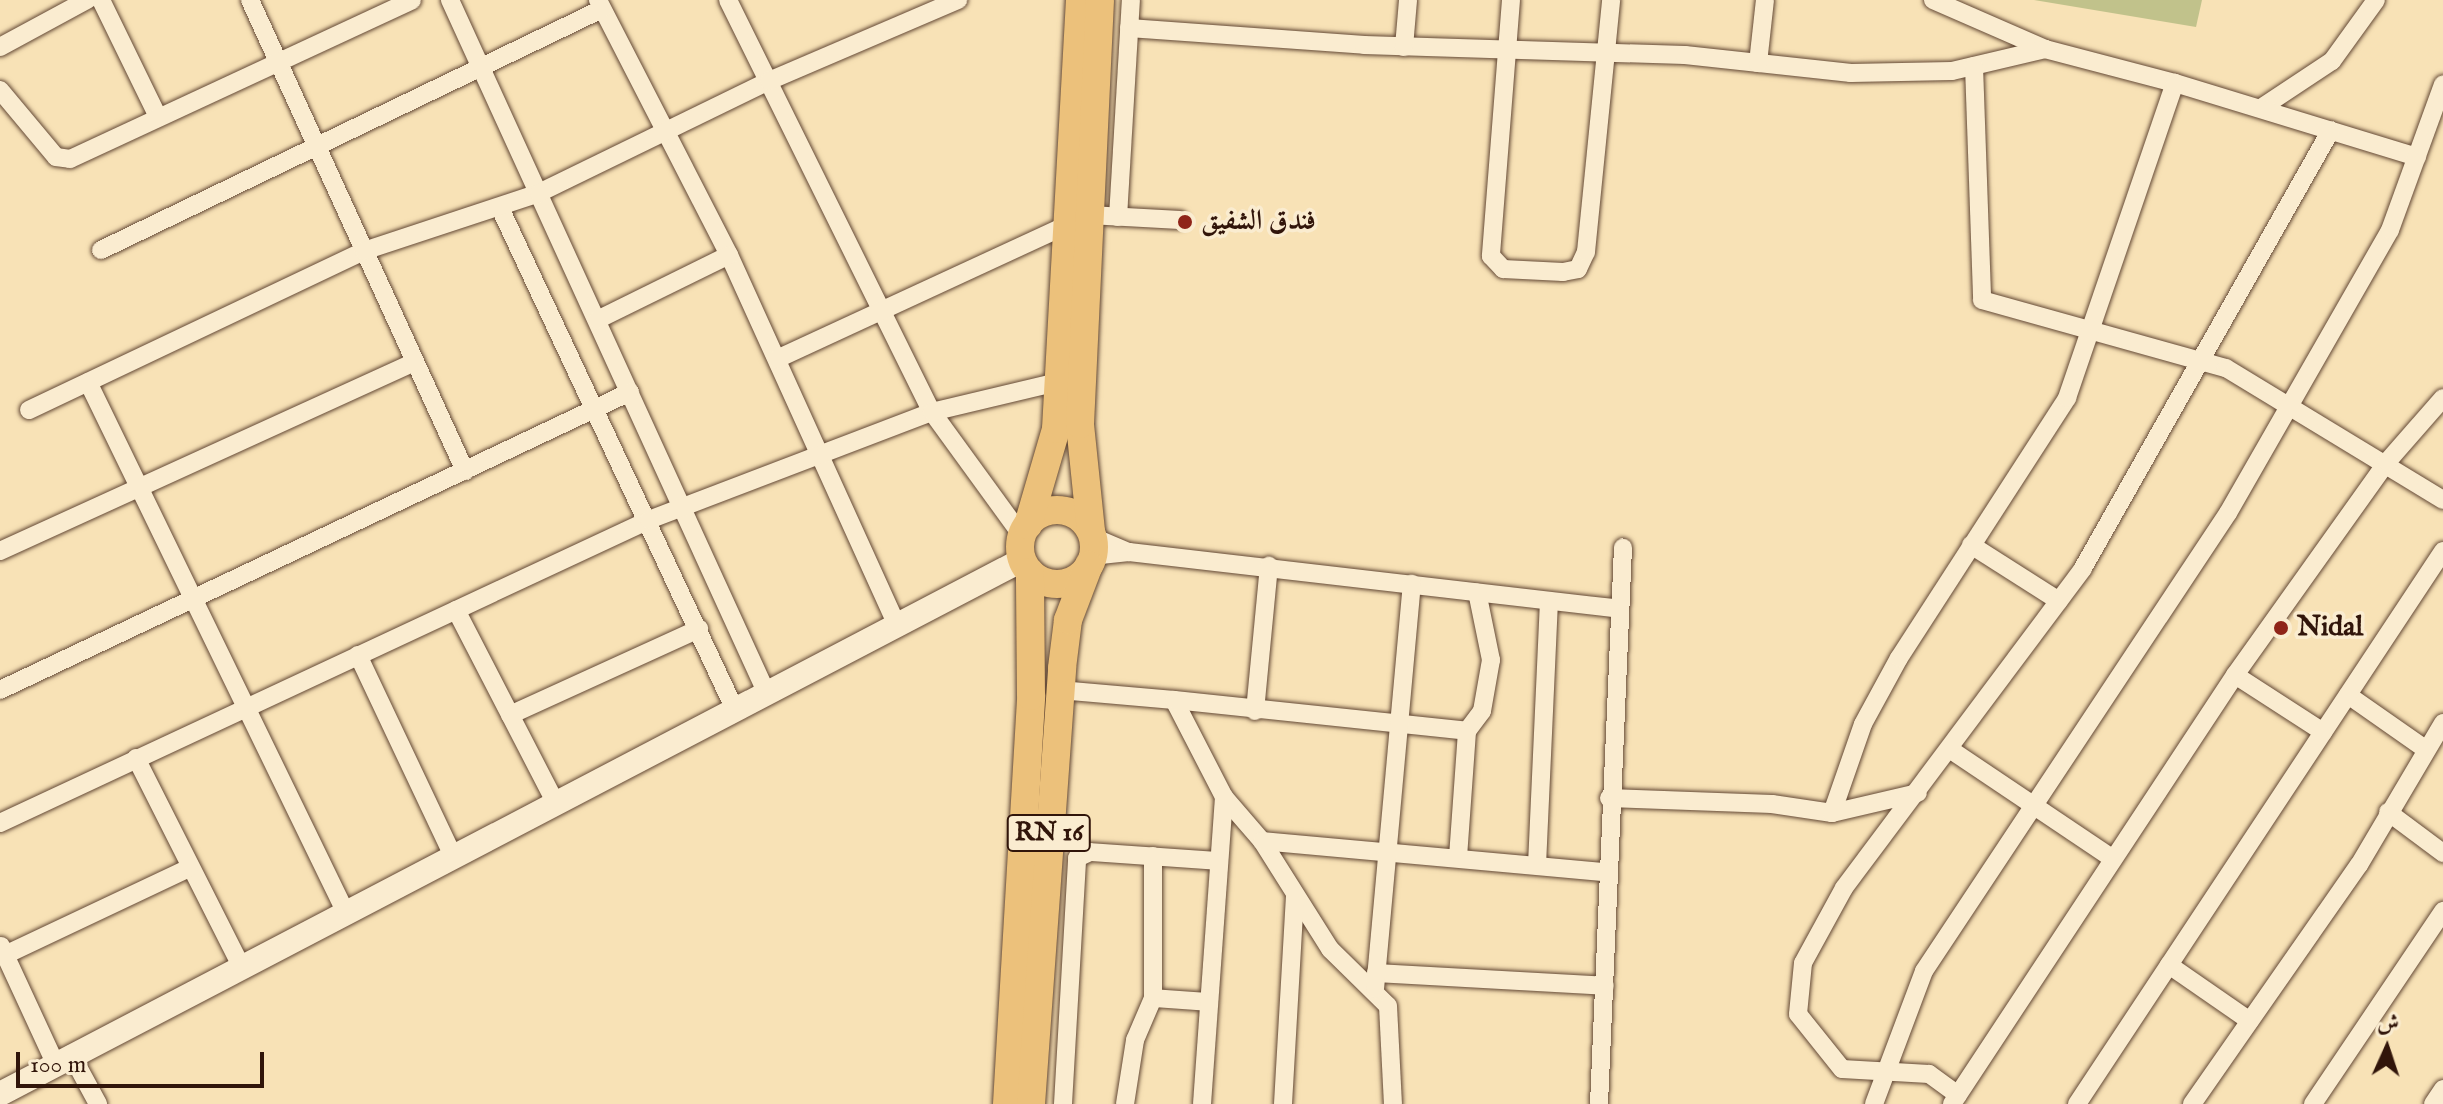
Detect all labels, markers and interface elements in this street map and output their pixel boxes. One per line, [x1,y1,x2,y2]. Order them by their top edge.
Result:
place label: فندق الشفيق [1201,205,1316,239]
marker: فندق الشفيق [1176,213,1194,231]
place label: Nidal [2297,611,2363,645]
marker: Nidal [2272,619,2290,637]
road number: RN 16 [1005,811,1093,855]
north arrow [2347,1008,2427,1088]
text: ش [2377,1009,2400,1039]
scale bar [20,1036,268,1086]
text: 100 m [30,1050,86,1081]

